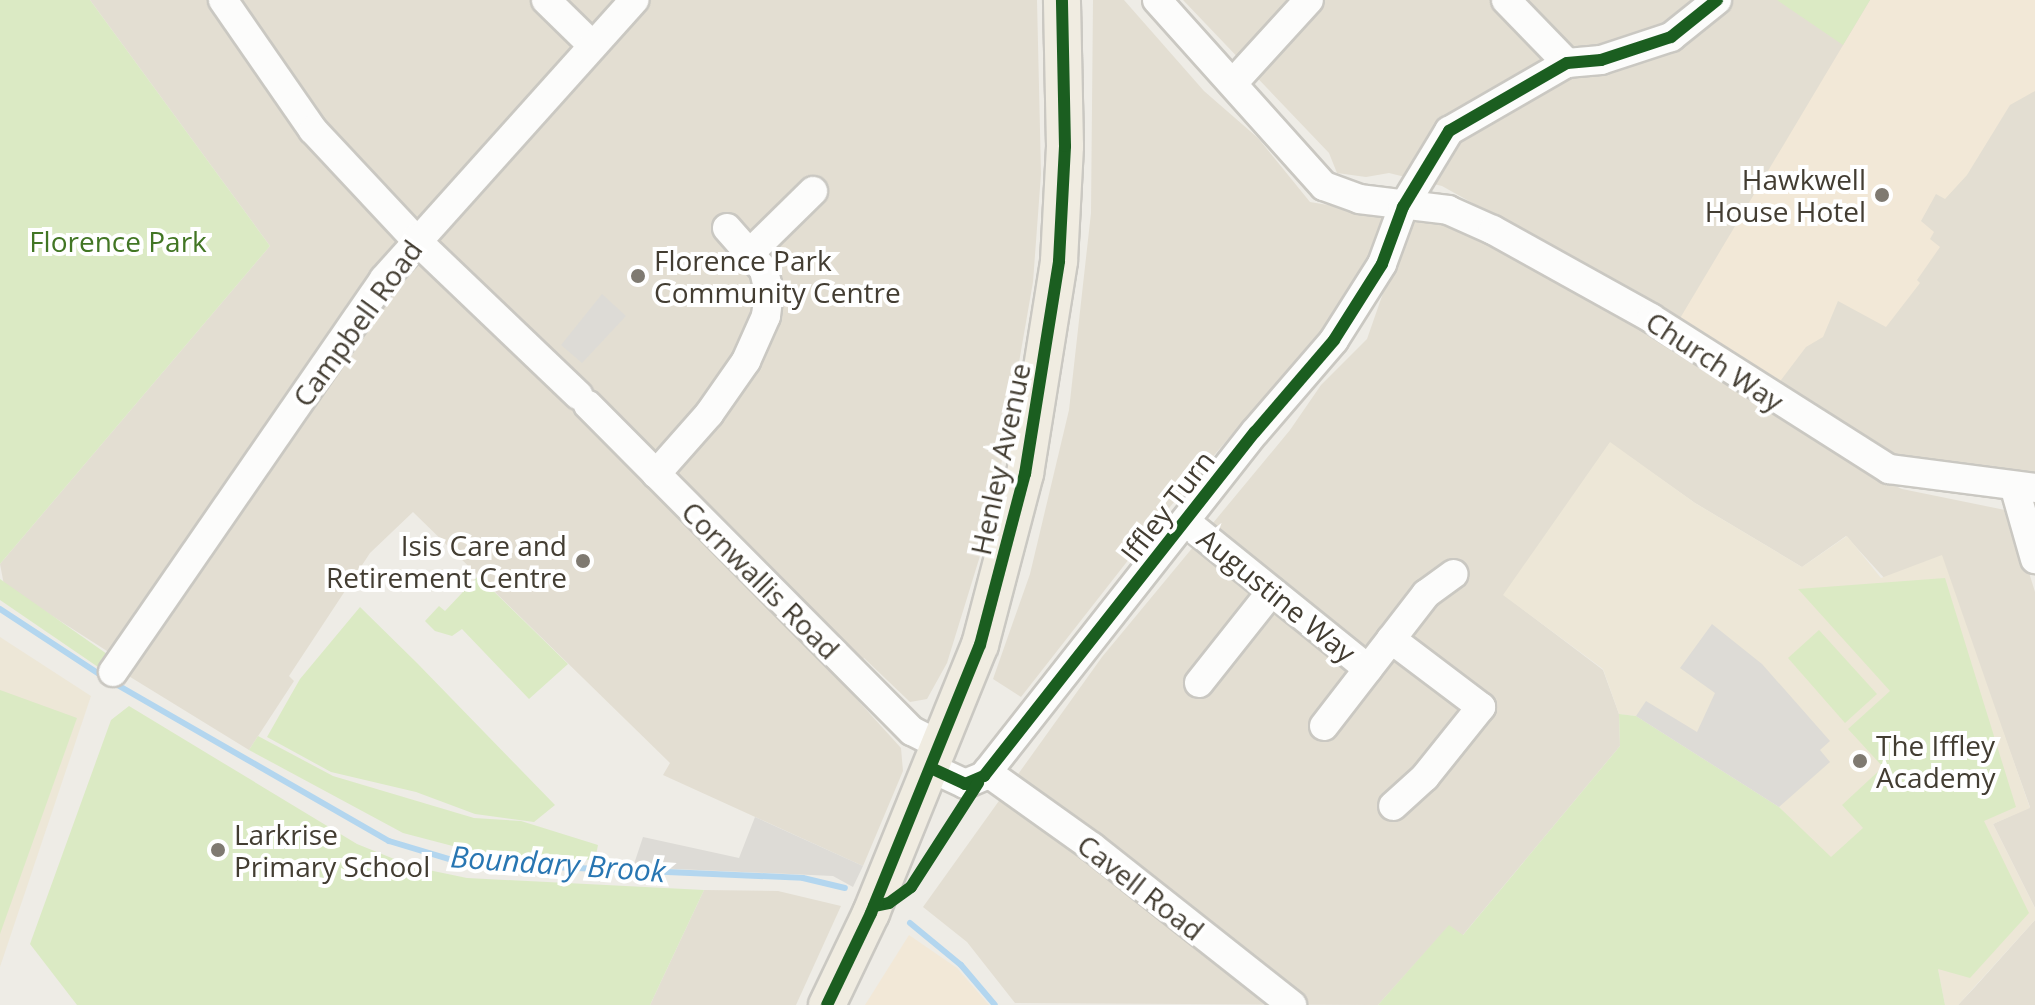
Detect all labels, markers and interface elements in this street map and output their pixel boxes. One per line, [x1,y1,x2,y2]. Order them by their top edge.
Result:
place label: Hawkwell House Hotel [1705,162,1866,228]
marker: Hawkwell House Hotel [1873,186,1891,204]
park label: Florence Park [29,224,207,258]
street label: Campbell Road [285,233,429,413]
place label: Florence Park Community Centre [654,243,901,309]
marker: Florence Park Community Centre [629,267,647,285]
street label: Church Way [1640,304,1790,418]
street label: Henley Avenue [963,360,1037,558]
street label: Iffley Turn [1113,444,1221,568]
street label: Cornwallis Road [675,494,847,666]
street label: Augustine Way [1191,521,1363,669]
place label: Isis Care and Retirement Centre [326,528,567,594]
marker: Isis Care and Retirement Centre [574,552,592,570]
place label: The Iffley Academy [1876,728,1995,794]
marker: The Iffley Academy [1851,752,1869,770]
place label: Larkrise Primary School [234,817,430,883]
street label: Cavell Road [1071,827,1211,947]
water label: Boundary Brook [449,839,667,889]
marker: Larkrise Primary School [209,841,227,859]

